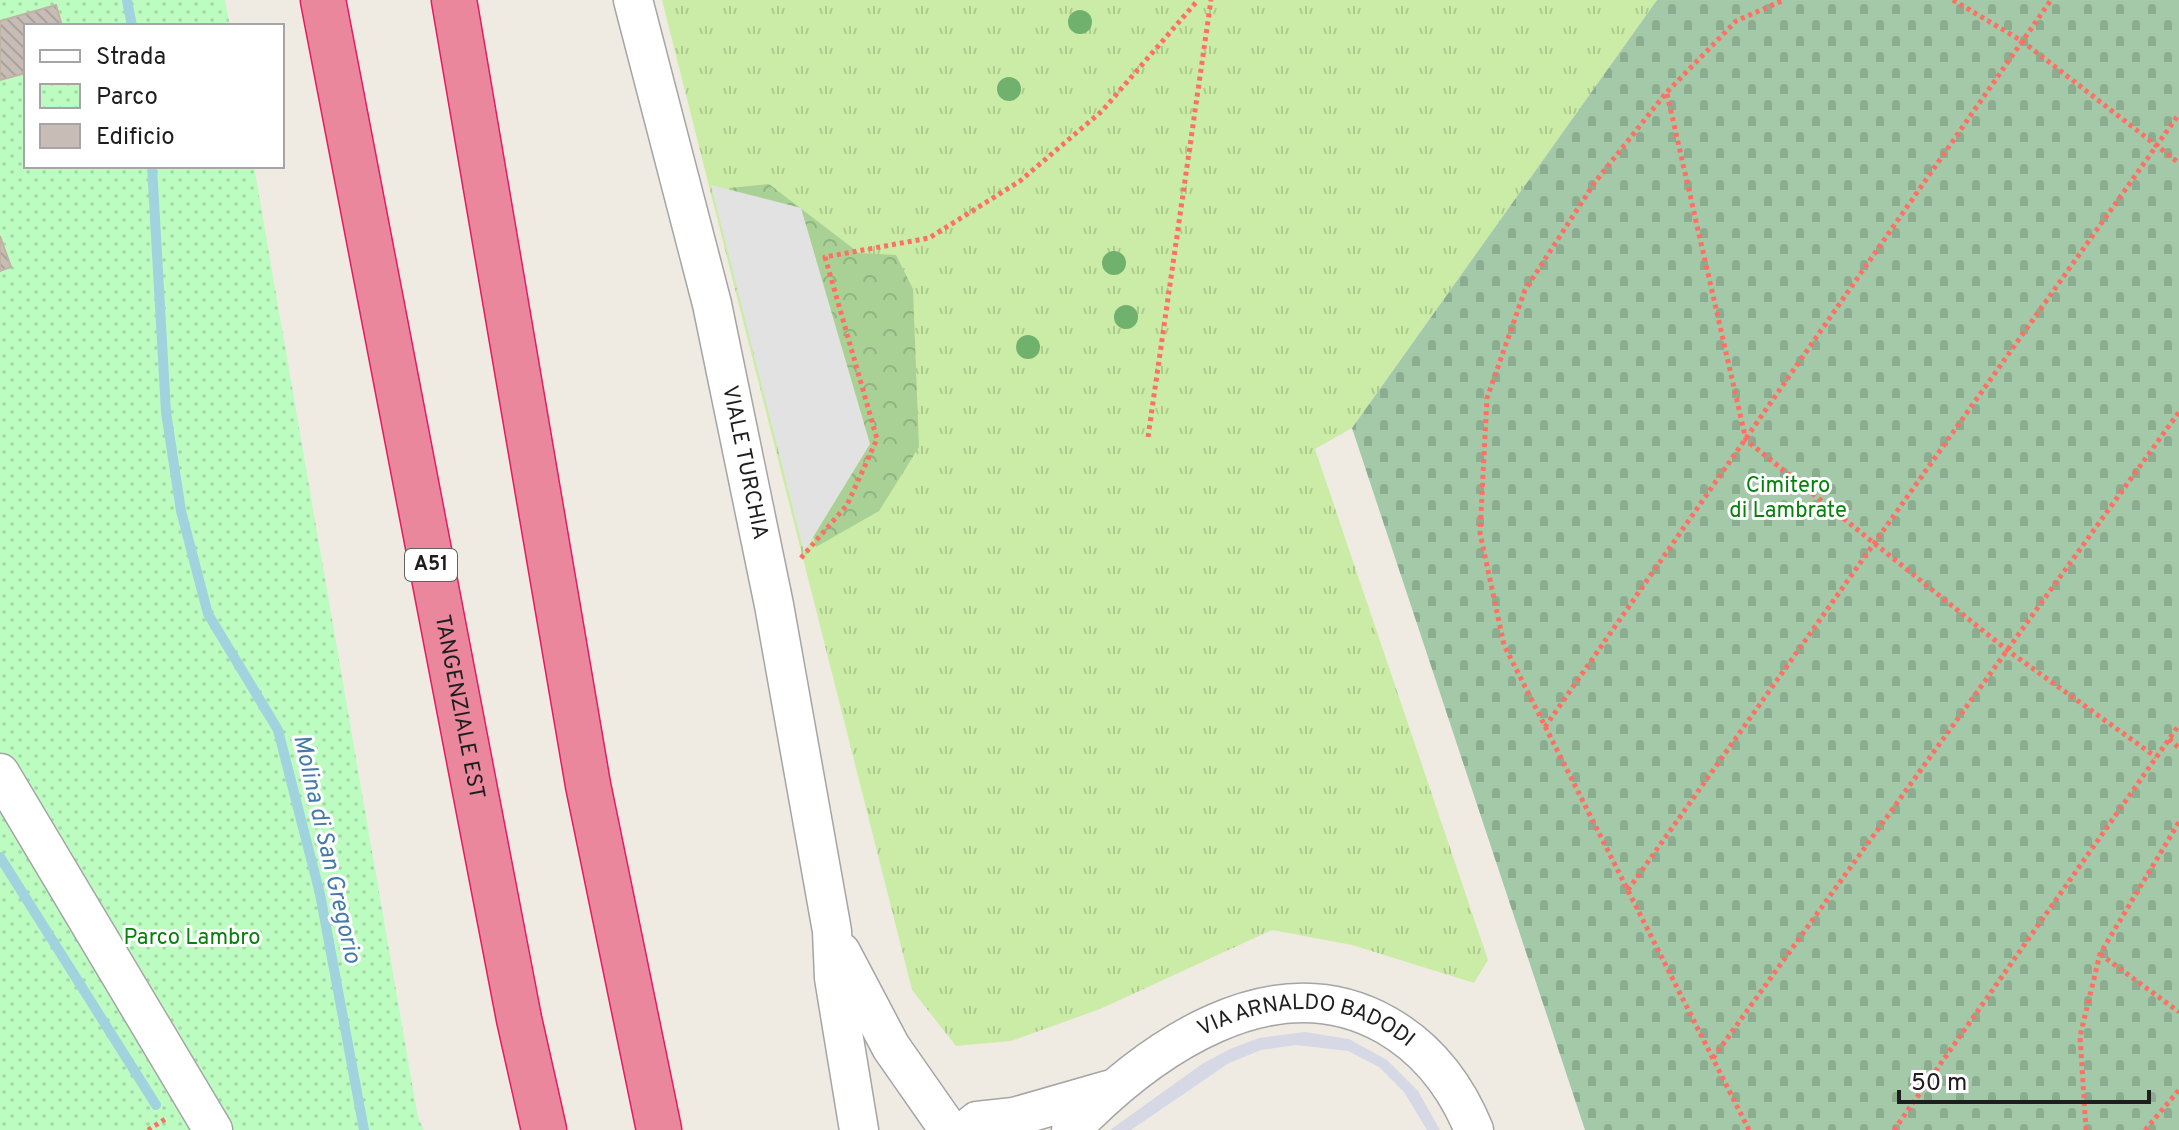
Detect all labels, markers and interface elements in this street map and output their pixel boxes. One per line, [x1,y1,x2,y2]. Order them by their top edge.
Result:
legend [24,24,284,168]
text: Strada [96,43,166,73]
text: Parco [96,83,158,113]
text: Edificio [96,123,175,153]
street label: VIALE TURCHIA [716,383,774,542]
park label: Cimitero di Lambrate [1729,473,1847,525]
road number: A51 [405,549,457,581]
street label: TANGENZIALE EST [428,613,490,802]
water label: Molina di San Gregorio [285,732,367,966]
park label: Parco Lambro [123,925,261,952]
text: VIA ARNALDO BADODI [1193,989,1420,1053]
street label: VIA ARNALDO BADODI [1192,1025,1420,1063]
scale bar [1899,1054,2149,1104]
text: 50 m [1911,1069,1967,1099]

